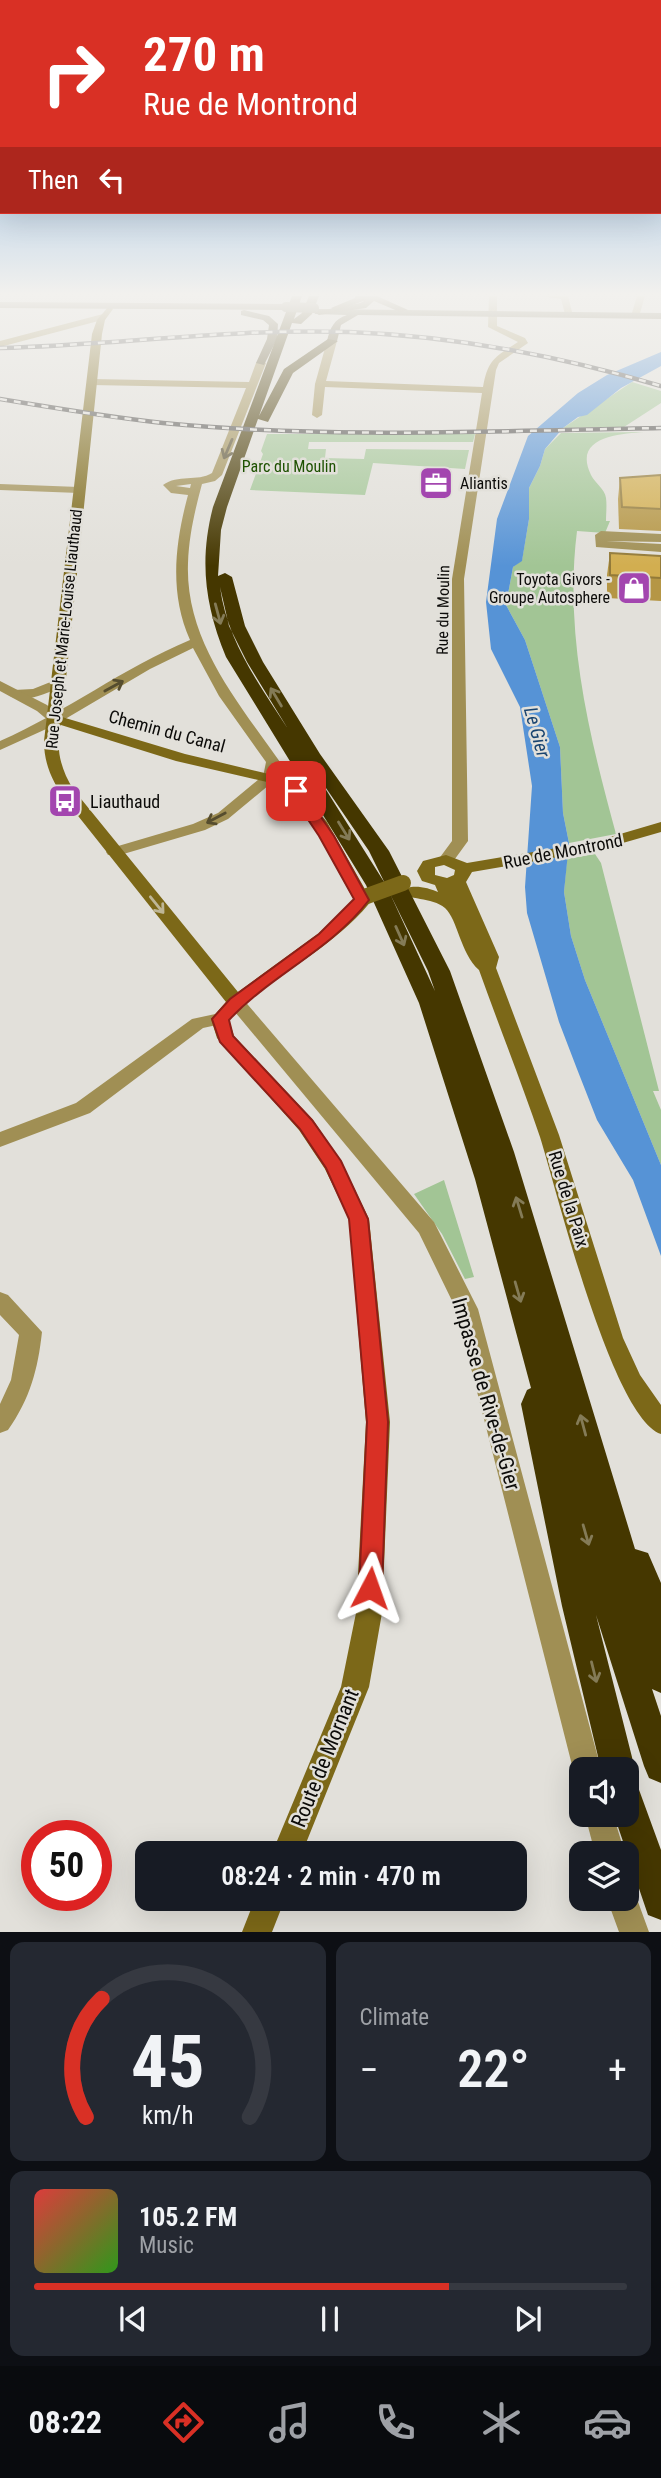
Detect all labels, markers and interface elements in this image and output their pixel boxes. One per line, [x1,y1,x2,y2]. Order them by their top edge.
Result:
text: 270 m [143,26,265,83]
icon: right [28,28,119,119]
text: Rue de Montrond [143,85,358,123]
icon: left [93,161,131,199]
text: Then [28,165,79,195]
one-way arrow [221,438,234,460]
park label: Parc du Moulin [242,457,336,476]
office icon: Aliantis [417,464,455,502]
place label: Aliantis [460,474,508,493]
street label: Rue Joseph et Marie-Louise Liauthaud [42,508,86,750]
street label: Rue du Moulin [433,565,453,655]
shop icon: Toyota Givors - Groupe Autosphere [615,569,653,607]
place label: Toyota Givors - Groupe Autosphere [489,570,610,607]
one-way arrow [212,602,225,625]
one-way arrow [104,679,124,693]
one-way arrow [269,687,283,707]
water label: Le Gier [519,704,555,760]
street label: Chemin du Canal [106,705,228,757]
pin [266,761,326,821]
icon: arrive [277,772,315,810]
bus stop icon: Liauthaud [46,782,84,820]
place label: Liauthaud [90,791,160,812]
one-way arrow [207,812,227,826]
one-way arrow [337,821,351,841]
street label: Rue de Montrond [502,829,624,873]
one-way arrow [149,895,165,913]
one-way arrow [394,925,407,946]
street label: Rue de la Paix [544,1148,594,1250]
one-way arrow [511,1196,524,1218]
one-way arrow [512,1280,525,1303]
street label: Impasse de Rive-de-Gier [447,1295,525,1493]
one-way arrow [575,1414,588,1436]
one-way arrow [580,1524,593,1546]
position arrow [333,1551,407,1625]
one-way arrow [588,1661,601,1683]
street label: Route de Mornant [286,1685,364,1831]
map controls [569,1757,639,1911]
button: sound [569,1757,639,1827]
speed limit sign: 50 [21,1820,112,1911]
button: layers [569,1841,639,1911]
text: 08:24 · 2 min · 470 m [221,1861,441,1891]
text: Climate [360,2004,429,2031]
text: 45 [131,2020,205,2106]
text: 22° [457,2039,529,2100]
text: − [360,2048,379,2092]
text: + [608,2048,627,2092]
text: km/h [142,2101,193,2130]
text: 105.2 FM [139,2202,237,2232]
text: Music [139,2232,194,2259]
icon: previous [114,2300,152,2338]
icon: pause [311,2300,349,2338]
icon: next [509,2300,547,2338]
icon: directions [159,2398,208,2447]
icon: music [265,2398,314,2447]
icon: phone [371,2398,420,2447]
icon: climate [477,2398,526,2447]
icon: car [583,2398,632,2447]
text: 08:22 [29,2403,102,2441]

